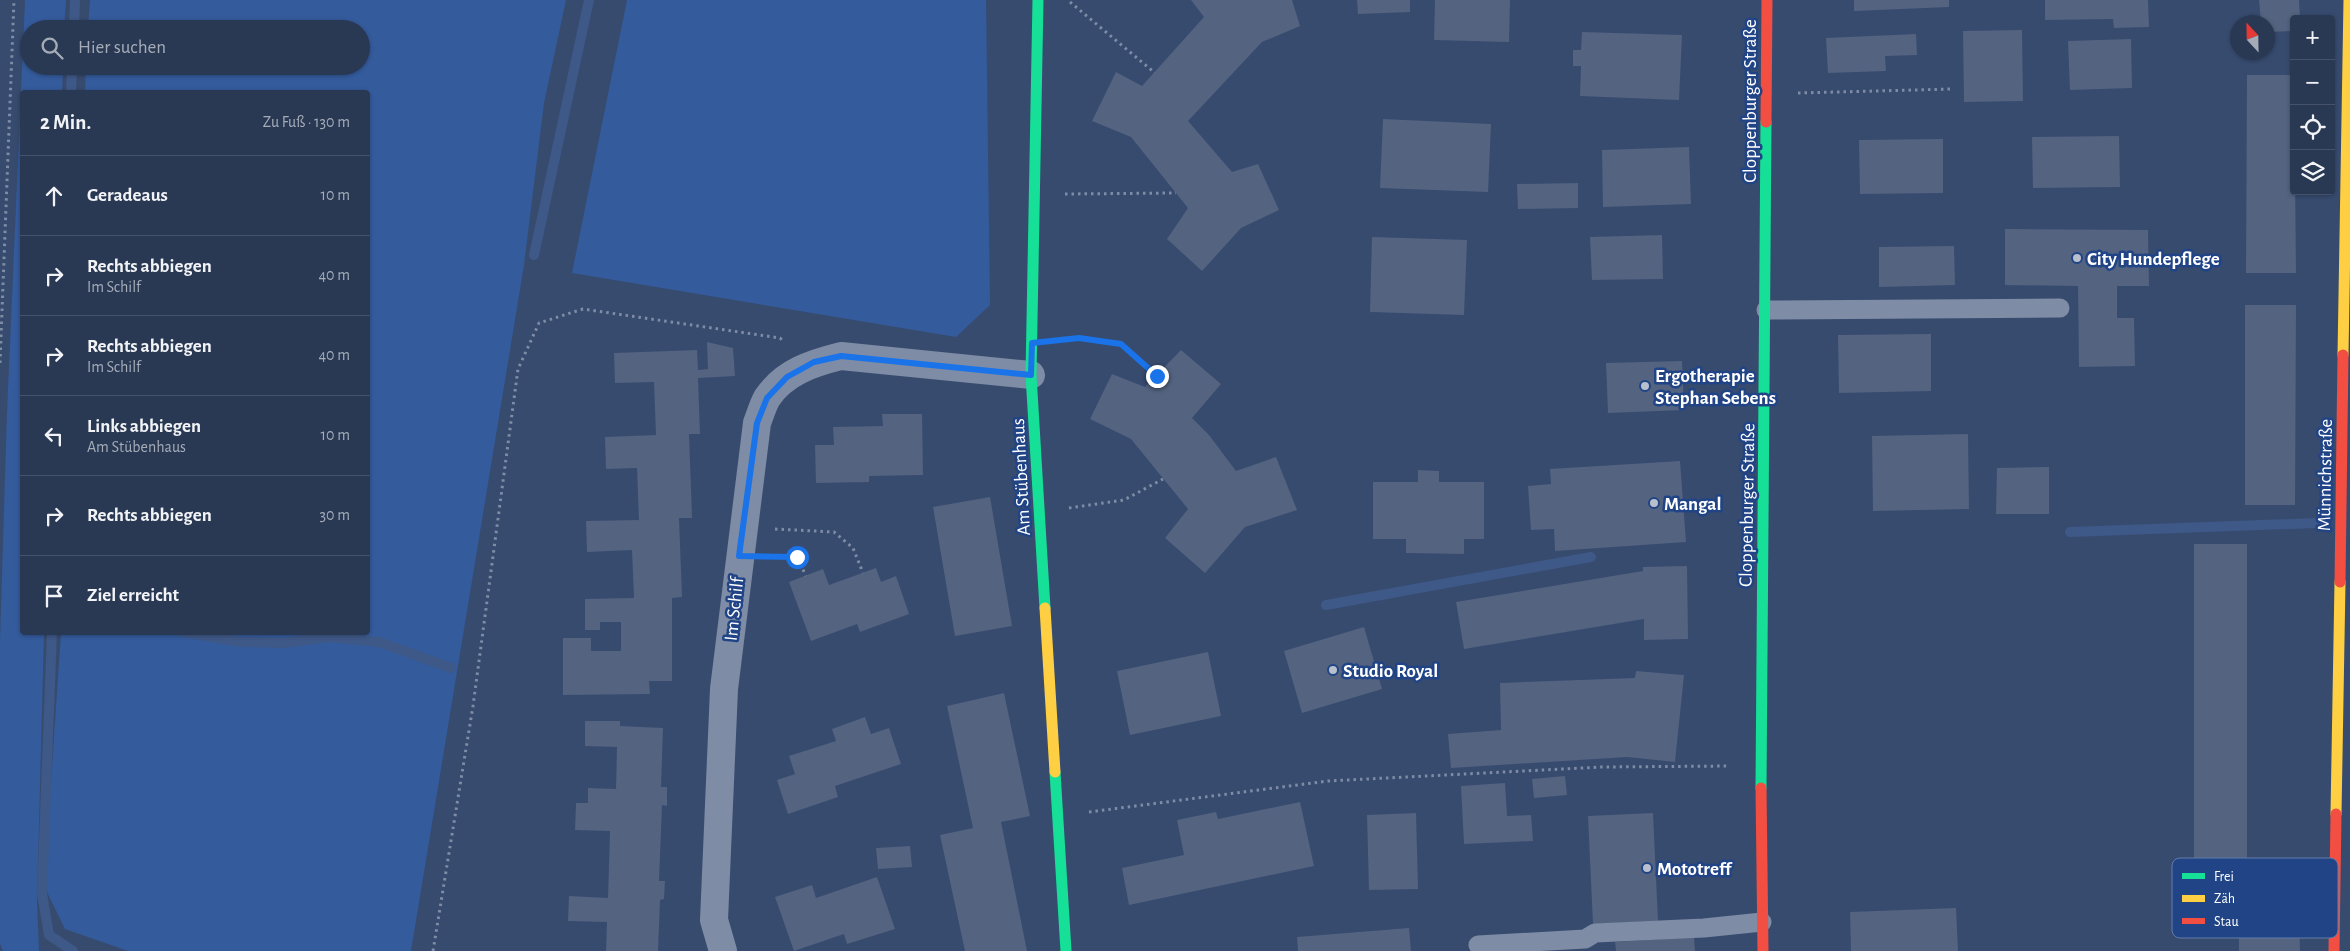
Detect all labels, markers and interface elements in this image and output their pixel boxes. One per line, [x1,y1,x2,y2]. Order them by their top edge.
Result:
north arrow [2230,15,2275,60]
map controls [2290,15,2335,195]
button: + [2290,15,2335,60]
street label: Cloppenburger Straße [1741,19,1760,183]
search box [20,20,370,75]
icon: search [38,34,66,62]
text: Hier suchen [78,38,166,57]
button: − [2290,60,2335,105]
button: locate [2290,105,2335,150]
text: 2 Min. [40,112,91,133]
text: Zu Fuß · 130 m [263,114,350,130]
button: layers [2290,150,2335,195]
icon: ahead [40,182,68,210]
text: Geradeaus [87,186,168,205]
text: 10 m [321,187,350,203]
place label: City Hundepflege [2087,250,2220,269]
marker: City Hundepflege [2071,252,2083,264]
text: Rechts abbiegen [87,257,212,276]
icon: right [40,262,68,290]
text: 40 m [318,267,350,283]
text: Im Schilf [87,279,141,295]
text: Rechts abbiegen [87,337,212,356]
icon: right [40,342,68,370]
text: 40 m [318,347,350,363]
text: Im Schilf [87,359,141,375]
route end [1146,365,1169,388]
place label: Ergotherapie Stephan Sebens [1655,367,1776,408]
marker: Ergotherapie Stephan Sebens [1639,380,1651,392]
text: Links abbiegen [87,417,201,436]
street label: Am Stübenhaus [1009,418,1034,536]
street label: Münnichstraße [2315,419,2336,531]
icon: left [40,422,68,450]
street label: Cloppenburger Straße [1737,423,1758,587]
text: 10 m [321,427,350,443]
text: Am Stübenhaus [87,439,186,455]
place label: Mangal [1664,495,1721,514]
marker: Mangal [1648,497,1660,509]
icon: right [40,502,68,530]
text: Rechts abbiegen [87,506,212,525]
text: 30 m [320,507,350,523]
route start [786,546,809,569]
street label: Im Schilf [722,575,747,642]
icon: arrive [40,582,68,610]
text: Ziel erreicht [87,586,179,605]
place label: Studio Royal [1343,662,1438,681]
marker: Studio Royal [1327,664,1339,676]
legend [2172,858,2338,938]
place label: Mototreff [1657,860,1733,879]
marker: Mototreff [1641,862,1653,874]
text: Frei [2214,870,2234,884]
text: Zäh [2214,892,2235,906]
text: Stau [2214,915,2239,929]

